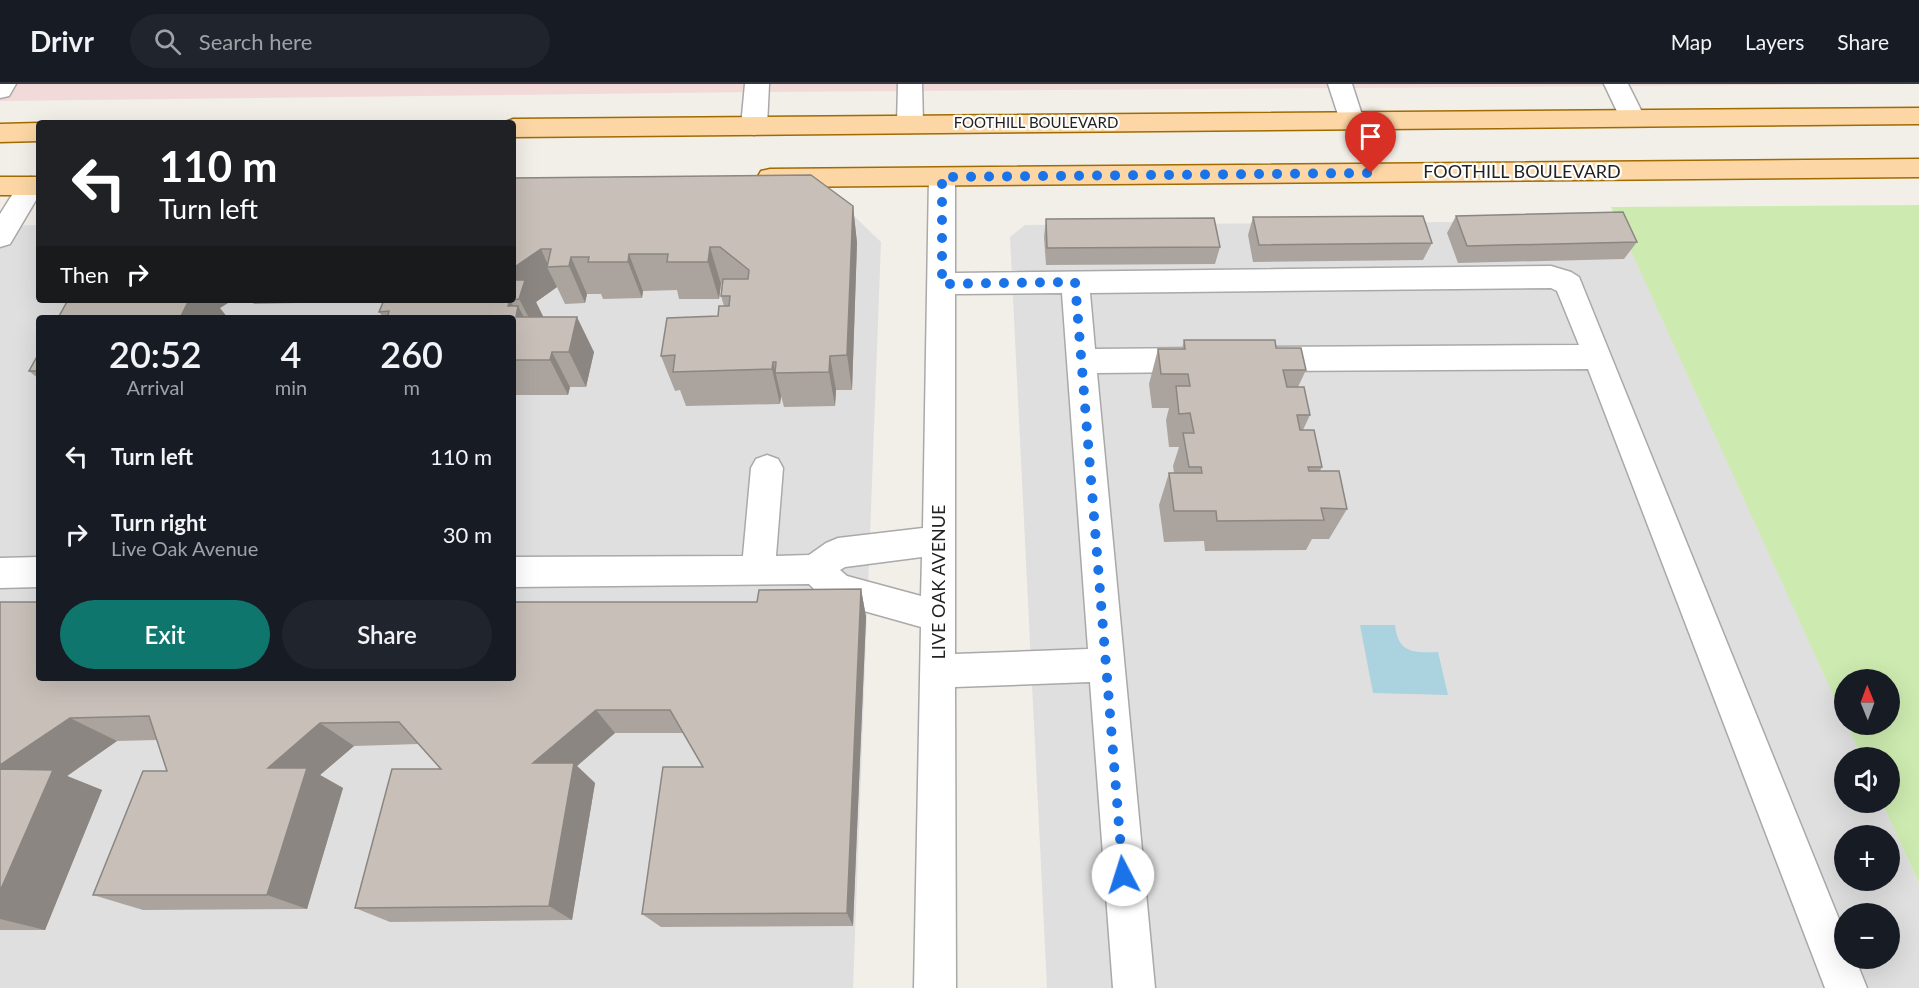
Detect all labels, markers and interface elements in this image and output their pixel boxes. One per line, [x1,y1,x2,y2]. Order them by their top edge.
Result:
search box [130,14,550,68]
text: Drivr [30,24,94,58]
icon: search [151,25,184,58]
text: Search here [199,28,312,55]
text: Map [1671,29,1712,54]
text: Layers [1745,29,1804,54]
text: Share [1837,29,1889,54]
pin [1345,111,1396,173]
street label: FOOTHILL BOULEVARD [954,113,1118,131]
icon: arrive [1354,120,1387,153]
text: 110 m [159,141,277,191]
icon: left [60,144,138,222]
street label: FOOTHILL BOULEVARD [1423,160,1621,182]
text: Turn left [159,192,258,225]
icon: right [121,258,154,291]
text: Then [60,261,109,288]
text: 20:52 [109,332,202,376]
text: 4 [281,332,301,376]
text: 260 [380,332,443,376]
text: Arrival [127,375,184,399]
text: min [275,375,307,399]
text: m [403,375,420,399]
icon: left [60,440,93,473]
text: Turn left [111,443,193,470]
text: 110 m [430,443,492,470]
street label: LIVE OAK AVENUE [927,505,949,659]
text: Turn right [111,509,206,536]
icon: right [60,518,93,551]
text: 30 m [443,521,492,548]
text: Live Oak Avenue [111,536,258,560]
button: Exit [60,600,270,669]
button: Share [282,600,492,669]
north arrow [1834,669,1900,735]
map controls [1834,669,1900,969]
button: sound [1834,747,1900,813]
button: + [1834,825,1900,891]
position arrow [1091,843,1155,907]
button: − [1834,903,1900,969]

